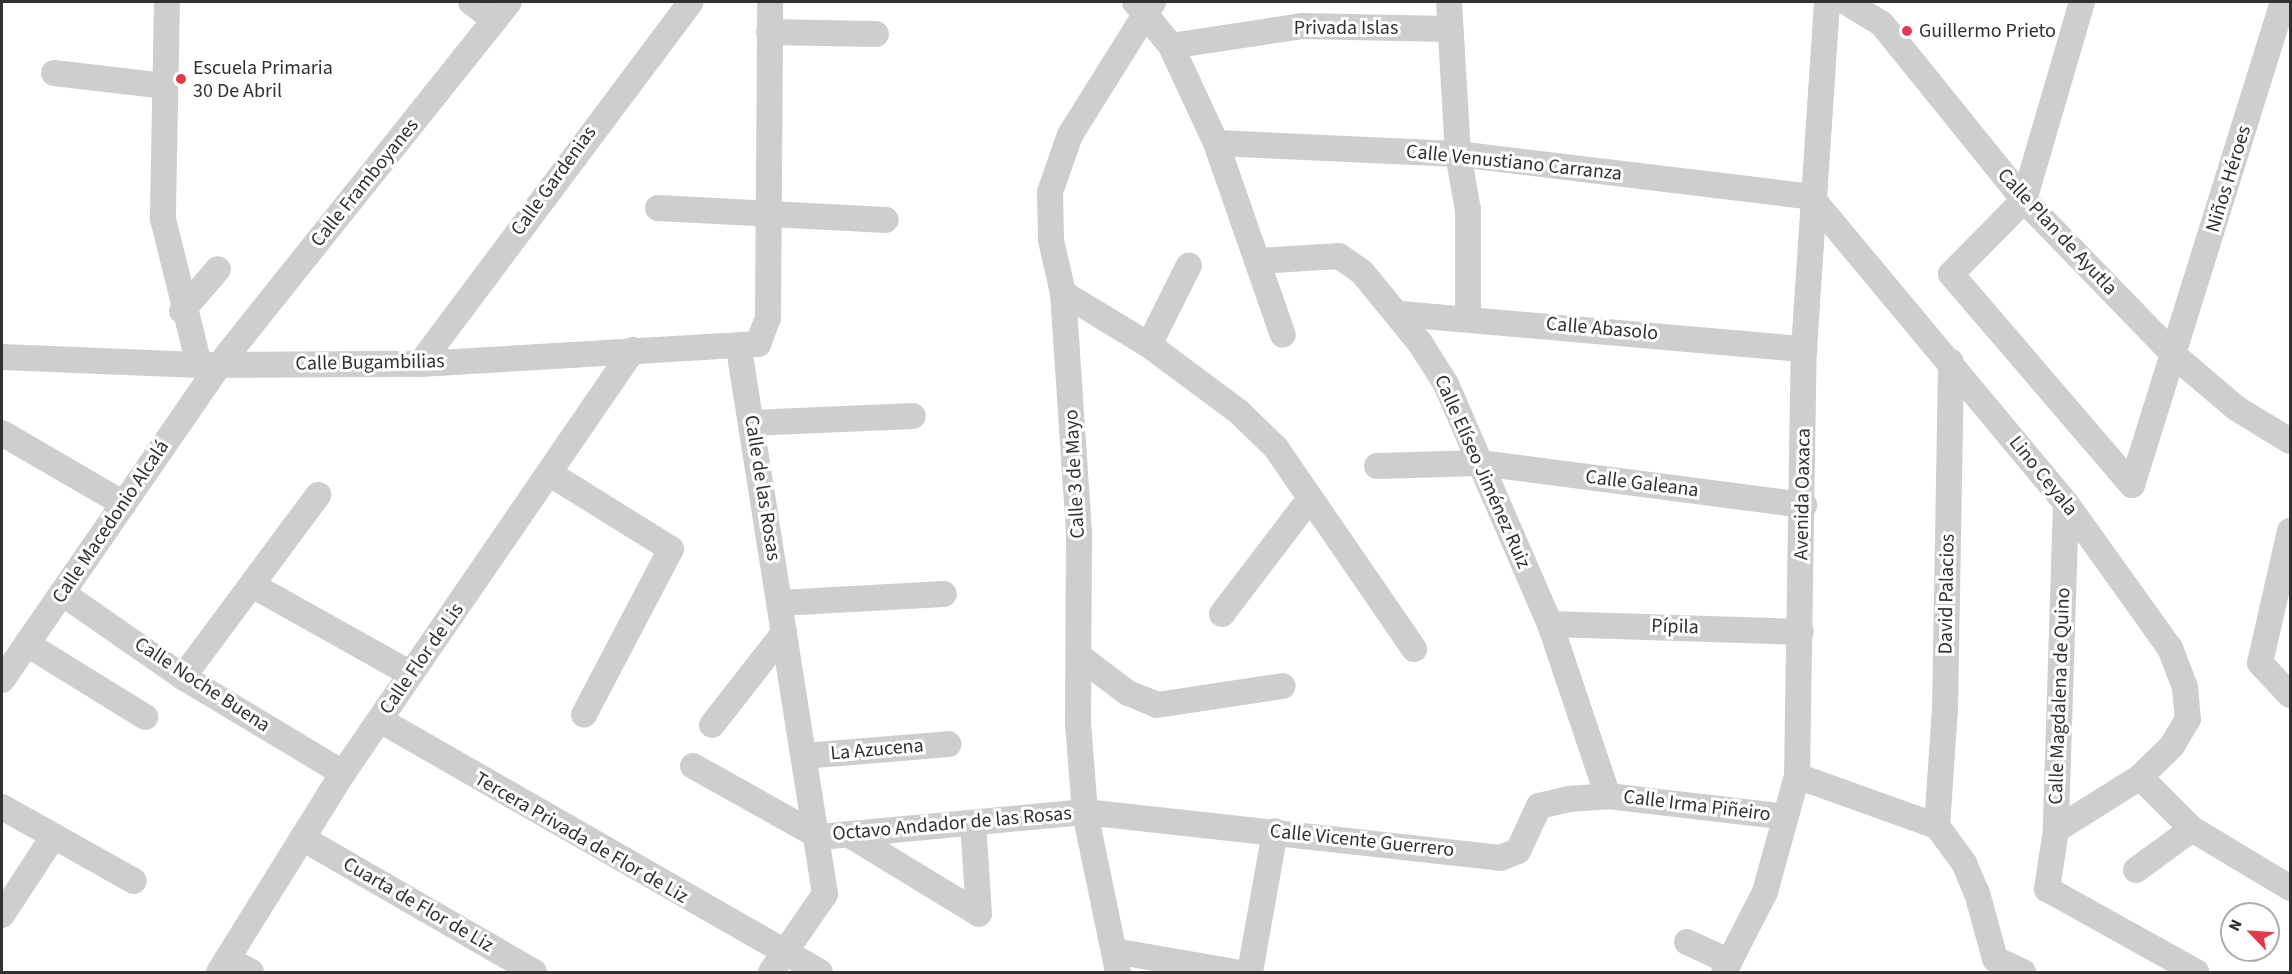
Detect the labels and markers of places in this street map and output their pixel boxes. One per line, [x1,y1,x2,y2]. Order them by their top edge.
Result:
place label: Guillermo Prieto [1919,19,2056,43]
marker: Guillermo Prieto [1900,24,1914,38]
place label: Escuela Primaria 30 De Abril [193,56,333,103]
marker: Escuela Primaria 30 De Abril [174,72,188,86]

